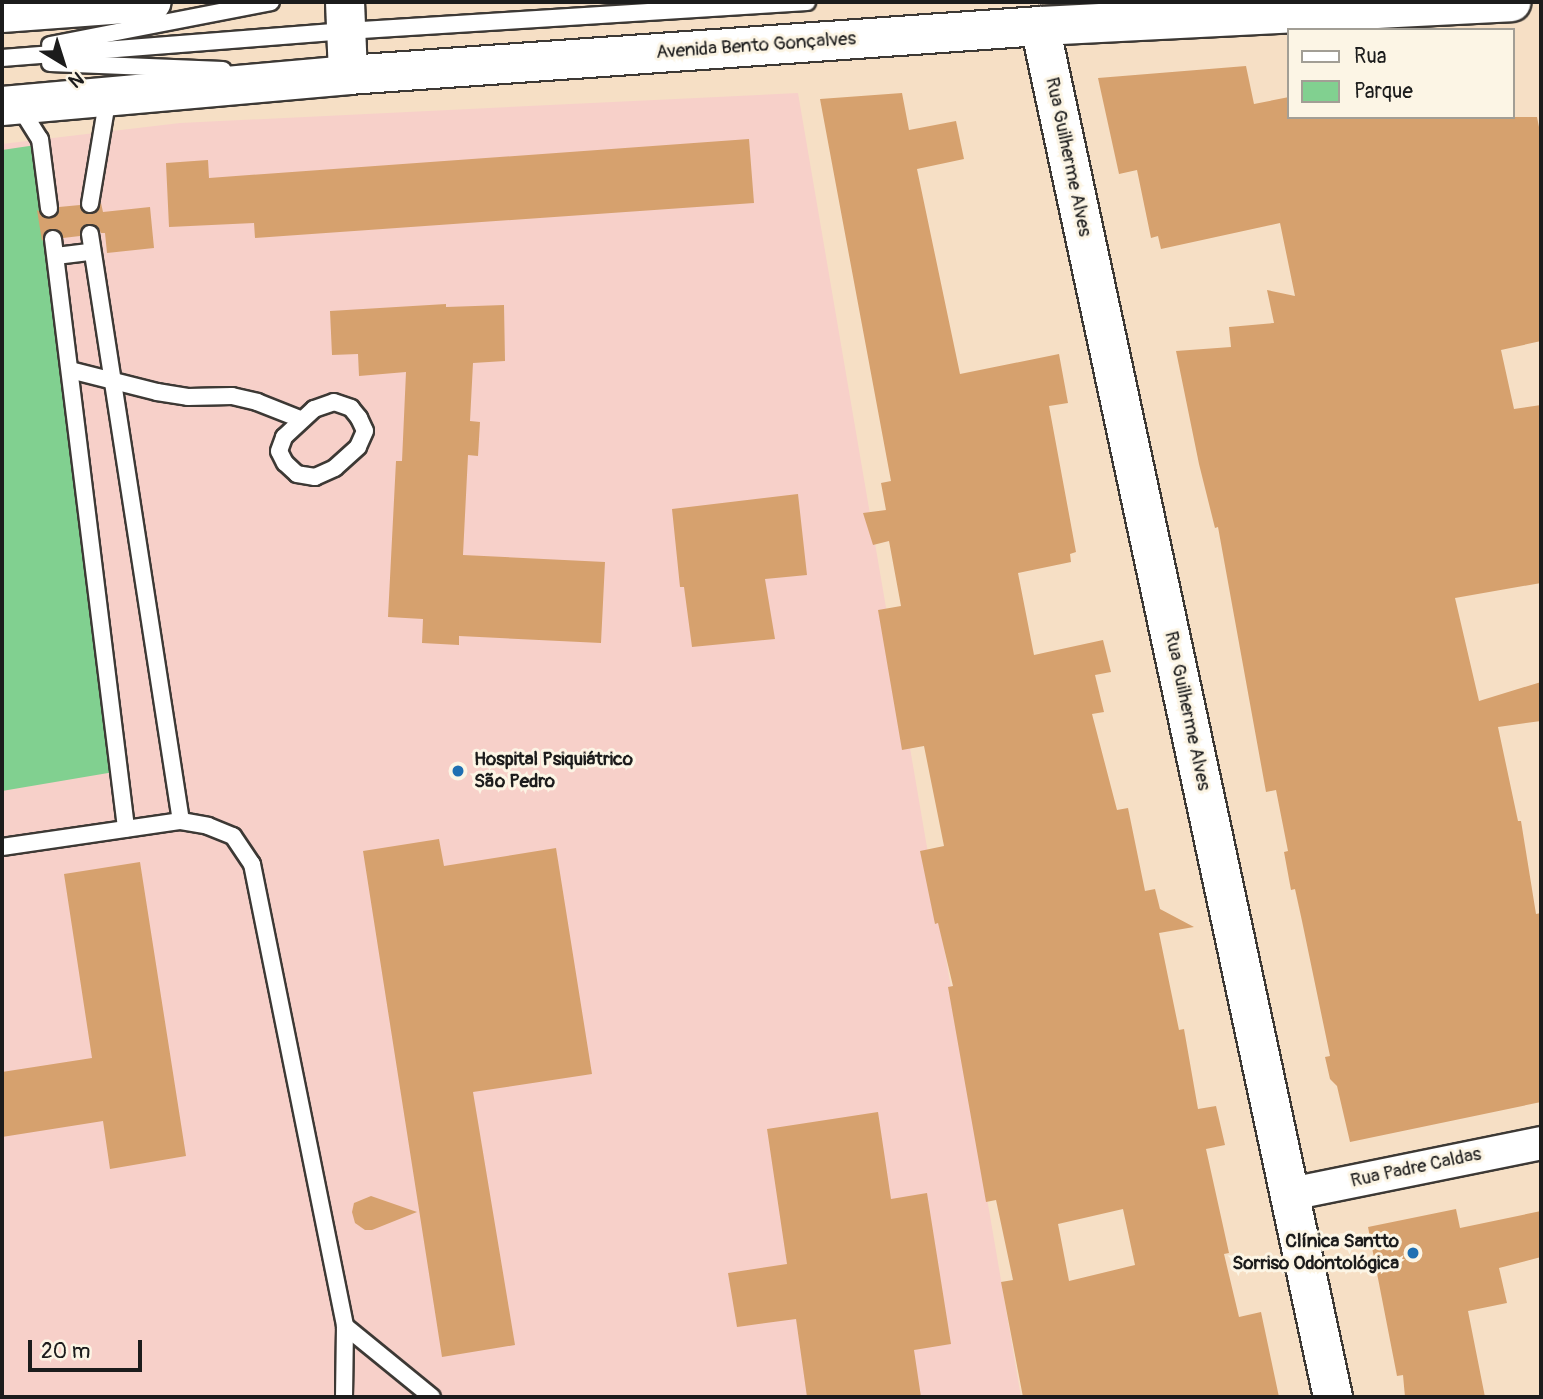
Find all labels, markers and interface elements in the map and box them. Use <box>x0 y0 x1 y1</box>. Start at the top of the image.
north arrow <box>28 28 98 98</box>
street label: Avenida Bento Gonçalves <box>655 28 857 64</box>
legend <box>1288 28 1515 119</box>
text: Rua <box>1354 43 1387 70</box>
text: N <box>63 66 88 93</box>
street label: Rua Guilherme Alves <box>1040 75 1096 239</box>
text: Parque <box>1354 78 1413 105</box>
street label: Rua Guilherme Alves <box>1159 629 1215 793</box>
place label: Hospital Psiquiátrico São Pedro <box>474 749 633 793</box>
marker: Hospital Psiquiátrico São Pedro <box>448 761 468 781</box>
street label: Rua Padre Caldas <box>1349 1143 1483 1193</box>
place label: Clínica Santto Sorriso Odontológica <box>1232 1231 1399 1275</box>
marker: Clínica Santto Sorriso Odontológica <box>1405 1245 1421 1261</box>
scale bar <box>32 1326 145 1370</box>
text: 20 m <box>41 1338 90 1365</box>

